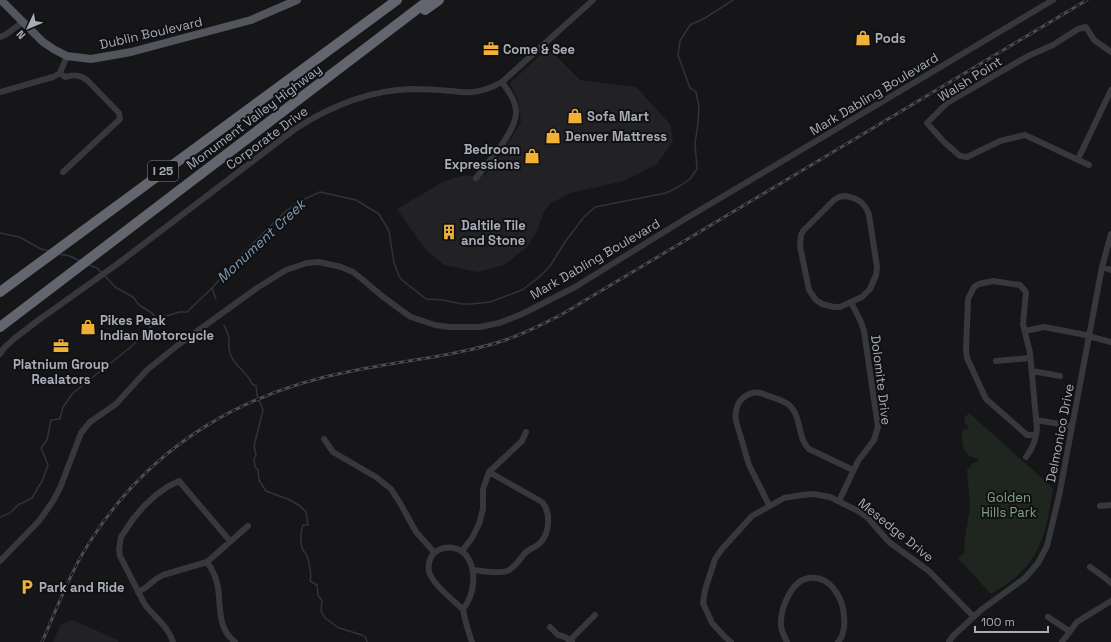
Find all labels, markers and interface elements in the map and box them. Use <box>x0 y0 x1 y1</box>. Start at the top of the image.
north arrow <box>8 8 48 48</box>
street label: Dublin Boulevard <box>98 13 204 53</box>
text: N <box>13 27 28 42</box>
shop icon: Pods <box>854 29 872 47</box>
place label: Pods <box>875 30 906 47</box>
office icon: Come & See <box>482 40 500 58</box>
place label: Come & See <box>503 41 575 58</box>
street label: Mark Dabling Boulevard <box>807 49 941 139</box>
street label: Walsh Point <box>935 53 1005 105</box>
street label: Monument Valley Highway <box>183 61 325 173</box>
street label: Corporate Drive <box>223 103 311 173</box>
shop icon: Sofa Mart <box>566 107 584 125</box>
place label: Sofa Mart <box>587 108 649 125</box>
shop icon: Denver Mattress <box>544 127 562 145</box>
place label: Denver Mattress <box>565 128 667 145</box>
place label: Bedroom Expressions <box>445 141 520 173</box>
shop icon: Bedroom Expressions <box>523 147 541 165</box>
road number: I 25 <box>148 161 178 181</box>
water label: Monument Creek <box>213 194 310 287</box>
street label: Mark Dabling Boulevard <box>527 215 663 303</box>
place label: Daltile Tile and Stone <box>461 217 526 249</box>
building icon: Daltile Tile and Stone <box>440 223 458 241</box>
place label: Pikes Peak Indian Motorcycle <box>100 312 214 344</box>
shop icon: Pikes Peak Indian Motorcycle <box>79 318 97 336</box>
street label: Dolomite Drive <box>867 334 895 426</box>
office icon: Platnium Group Realators <box>52 337 70 355</box>
place label: Platnium Group Realators <box>13 356 109 388</box>
street label: Delmonico Drive <box>1042 382 1078 484</box>
park label: Golden Hills Park <box>981 489 1037 521</box>
street label: Mesedge Drive <box>855 494 937 566</box>
parking icon: Park and Ride <box>18 578 36 596</box>
place label: Park and Ride <box>39 579 125 596</box>
scale bar <box>975 608 1048 634</box>
text: 100 m <box>981 614 1015 630</box>

